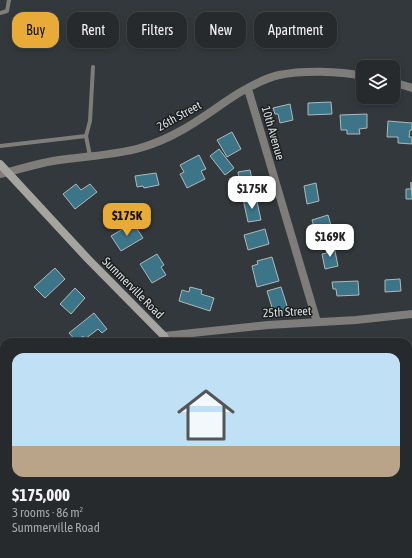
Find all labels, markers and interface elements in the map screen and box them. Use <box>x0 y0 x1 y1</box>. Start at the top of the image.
chip: Buy <box>12 12 59 48</box>
chip: Rent <box>67 12 119 48</box>
chip: Filters <box>127 12 187 48</box>
chip: New <box>195 12 246 48</box>
chip: Apartment <box>254 12 337 48</box>
map controls <box>356 60 400 104</box>
button: layers <box>356 60 400 104</box>
street label: 26th Street <box>154 98 204 134</box>
street label: 10th Avenue <box>259 104 287 162</box>
pin: $175K <box>224 176 280 210</box>
text: $175K <box>237 181 267 196</box>
pin: $175K <box>99 203 155 237</box>
text: $175K <box>112 208 142 223</box>
pin: $169K <box>302 224 358 258</box>
text: $169K <box>315 229 345 244</box>
street label: Summerville Road <box>99 254 167 322</box>
street label: 25th Street <box>262 304 312 320</box>
icon: home <box>170 379 242 451</box>
text: $175,000 <box>12 485 70 505</box>
text: 3 rooms · 86 m² <box>12 505 83 520</box>
text: Summerville Road <box>12 520 100 535</box>

